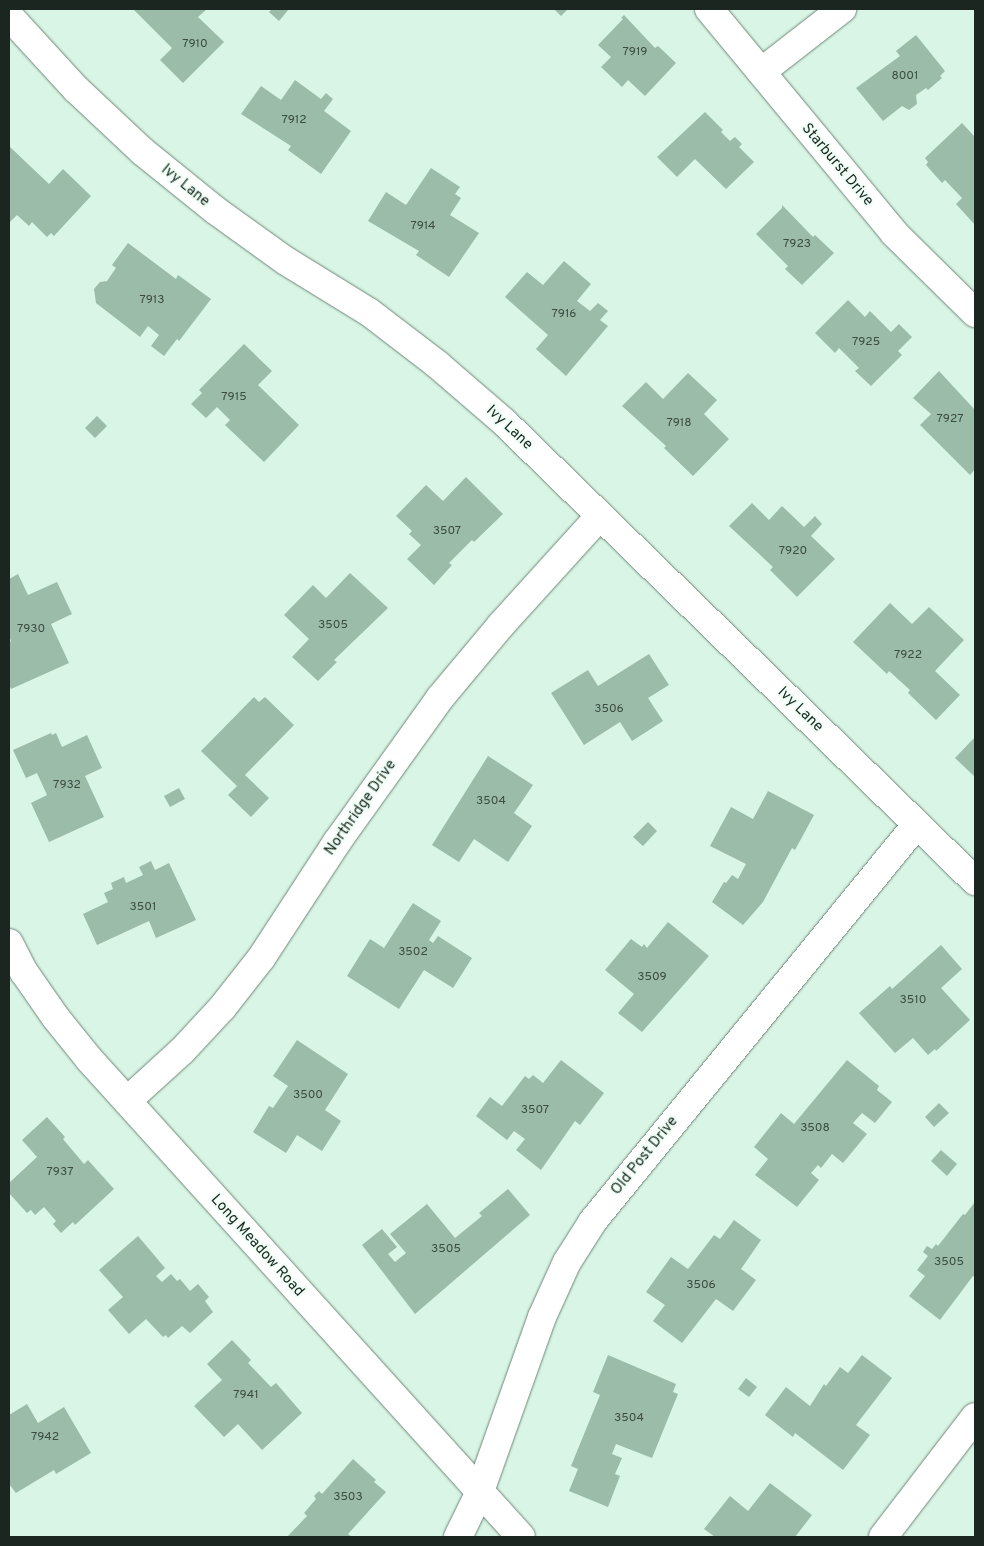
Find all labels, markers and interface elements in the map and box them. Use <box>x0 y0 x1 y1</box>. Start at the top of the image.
house number: 7910 <box>182 38 208 52</box>
house number: 7919 <box>622 46 648 60</box>
house number: 8001 <box>892 70 918 84</box>
house number: 7912 <box>281 114 307 128</box>
street label: Starburst Drive <box>797 120 877 210</box>
street label: Ivy Lane <box>157 161 213 211</box>
house number: 7914 <box>410 220 436 234</box>
house number: 7923 <box>783 238 811 252</box>
house number: 7913 <box>139 294 165 308</box>
house number: 7916 <box>551 308 577 322</box>
house number: 7925 <box>852 336 880 350</box>
house number: 7915 <box>221 391 247 405</box>
street label: Ivy Lane <box>482 402 536 454</box>
house number: 7927 <box>937 413 963 427</box>
house number: 7918 <box>666 417 692 431</box>
house number: 3507 <box>433 525 461 539</box>
house number: 7920 <box>779 545 807 559</box>
house number: 3505 <box>318 619 348 633</box>
house number: 7930 <box>17 623 45 637</box>
house number: 7922 <box>894 649 922 663</box>
street label: Ivy Lane <box>773 684 827 736</box>
house number: 3506 <box>594 703 624 717</box>
street label: Northridge Drive <box>321 757 401 859</box>
house number: 7932 <box>53 779 81 793</box>
house number: 3504 <box>476 795 506 809</box>
house number: 3501 <box>130 901 156 915</box>
house number: 3502 <box>398 946 428 960</box>
house number: 3509 <box>637 971 667 985</box>
house number: 3510 <box>900 994 926 1008</box>
house number: 3500 <box>293 1089 323 1103</box>
house number: 3507 <box>521 1104 549 1118</box>
street label: Old Post Drive <box>608 1113 682 1199</box>
house number: 3508 <box>800 1122 830 1136</box>
house number: 7937 <box>47 1166 73 1180</box>
street label: Long Meadow Road <box>206 1191 308 1301</box>
house number: 3505 <box>431 1243 461 1257</box>
house number: 3505 <box>934 1256 964 1270</box>
house number: 3506 <box>686 1279 716 1293</box>
house number: 7941 <box>233 1389 259 1403</box>
house number: 3504 <box>614 1412 644 1426</box>
house number: 7942 <box>31 1431 59 1445</box>
house number: 3503 <box>333 1491 363 1505</box>

